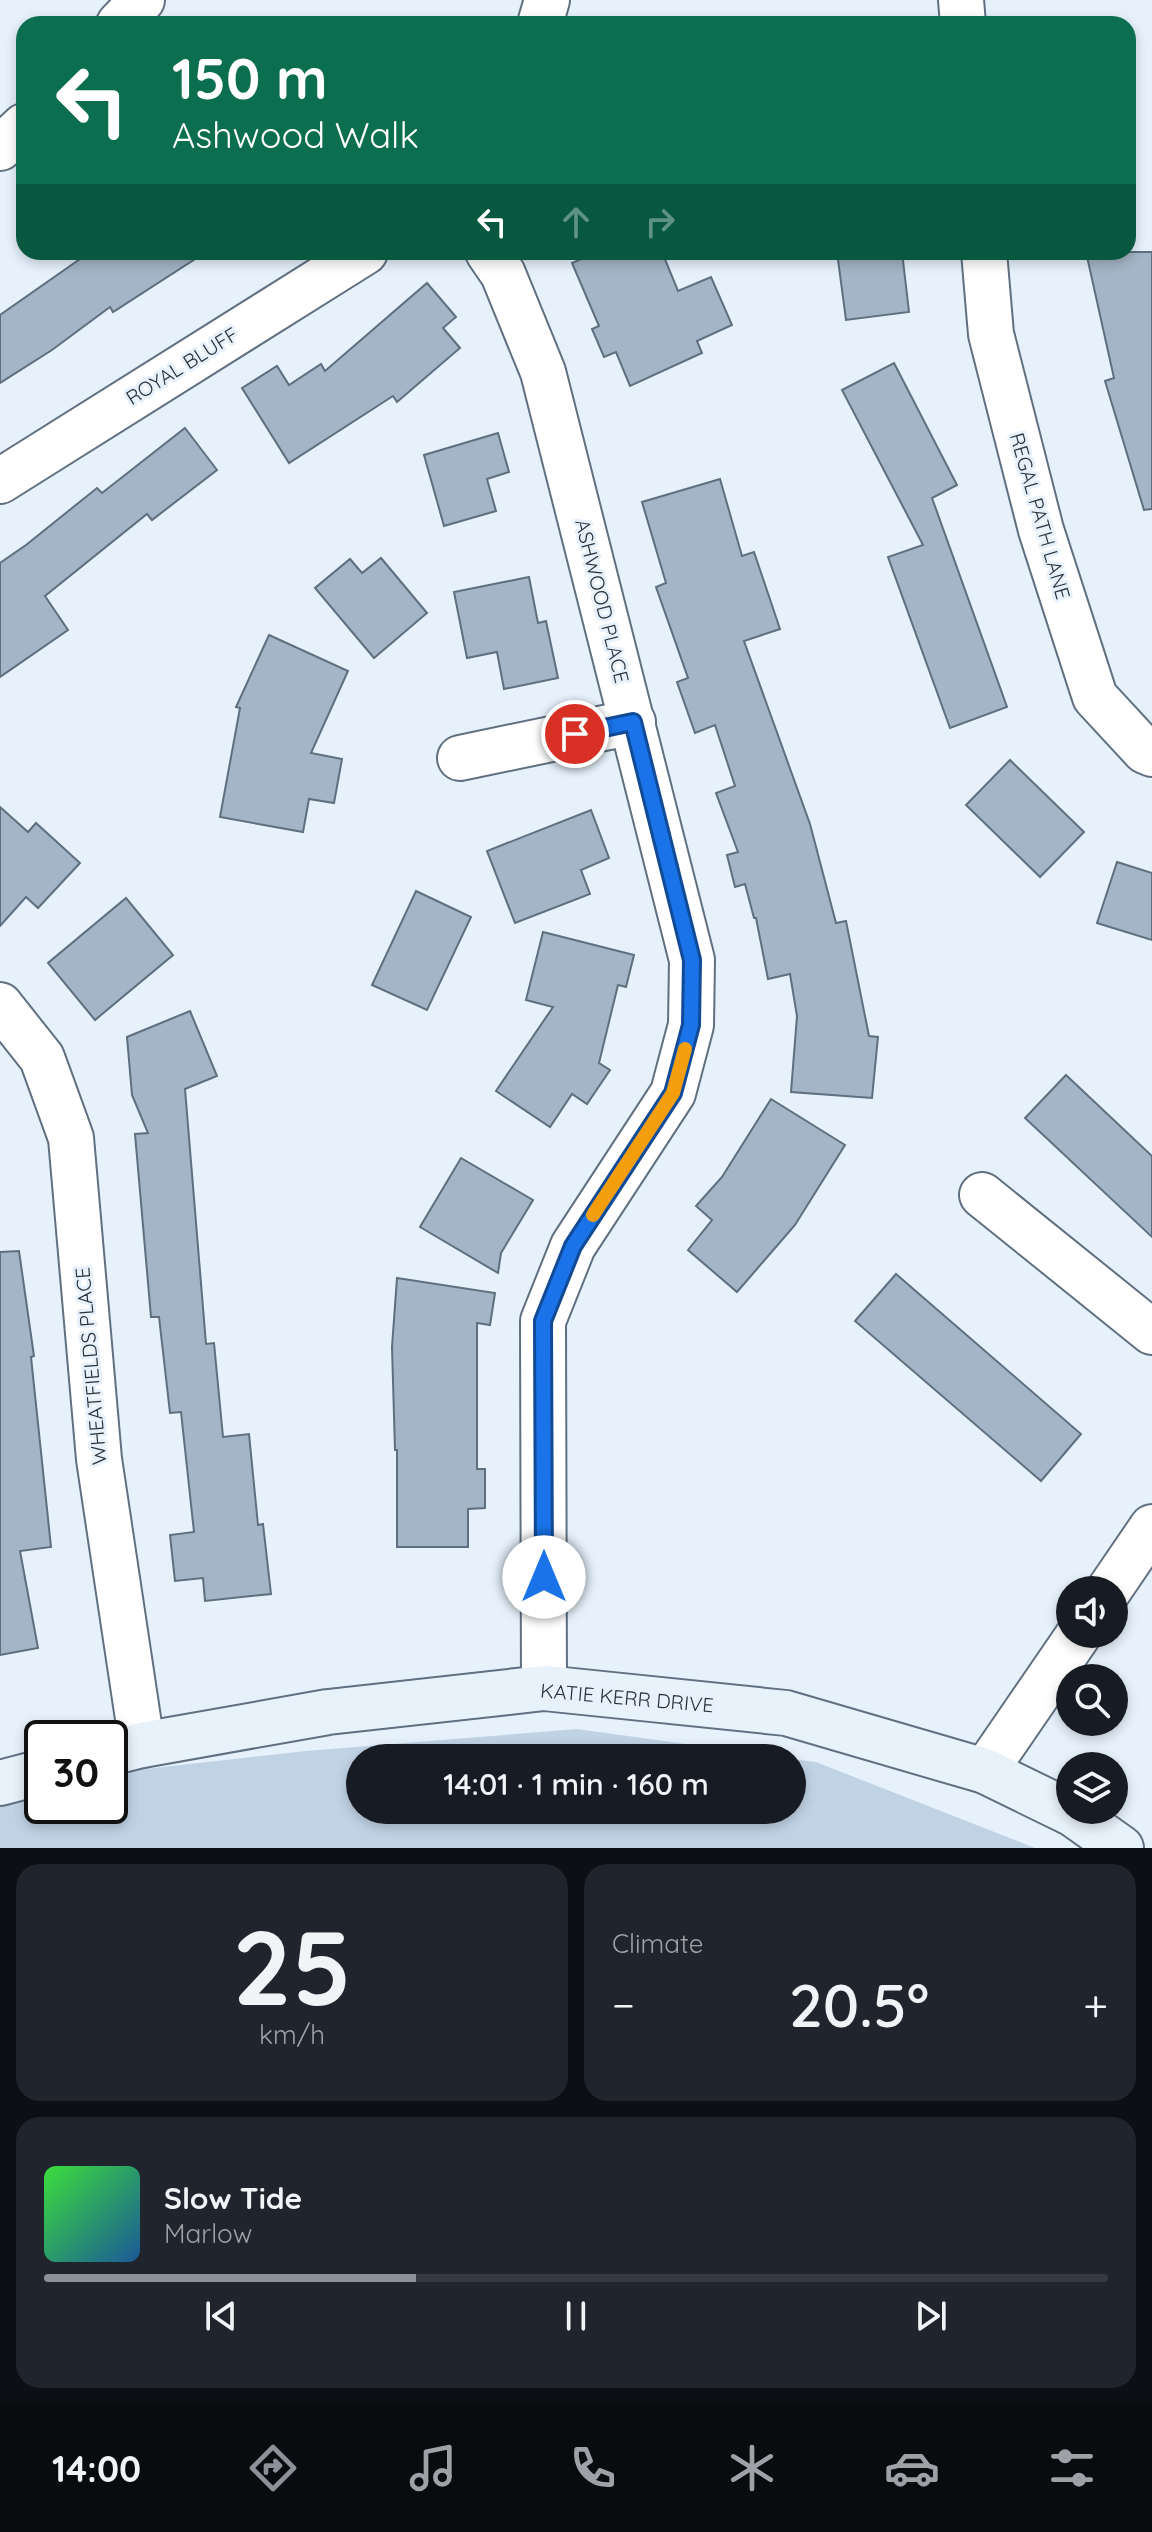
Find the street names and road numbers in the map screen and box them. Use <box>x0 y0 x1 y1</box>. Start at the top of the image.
street label: ROYAL BLUFF <box>121 321 242 410</box>
street label: REGAL PATH LANE <box>1005 430 1076 602</box>
street label: ASHWOOD PLACE <box>570 516 635 685</box>
street label: WHEATFIELDS PLACE <box>69 1266 112 1466</box>
street label: KATIE KERR DRIVE <box>539 1677 715 1718</box>

